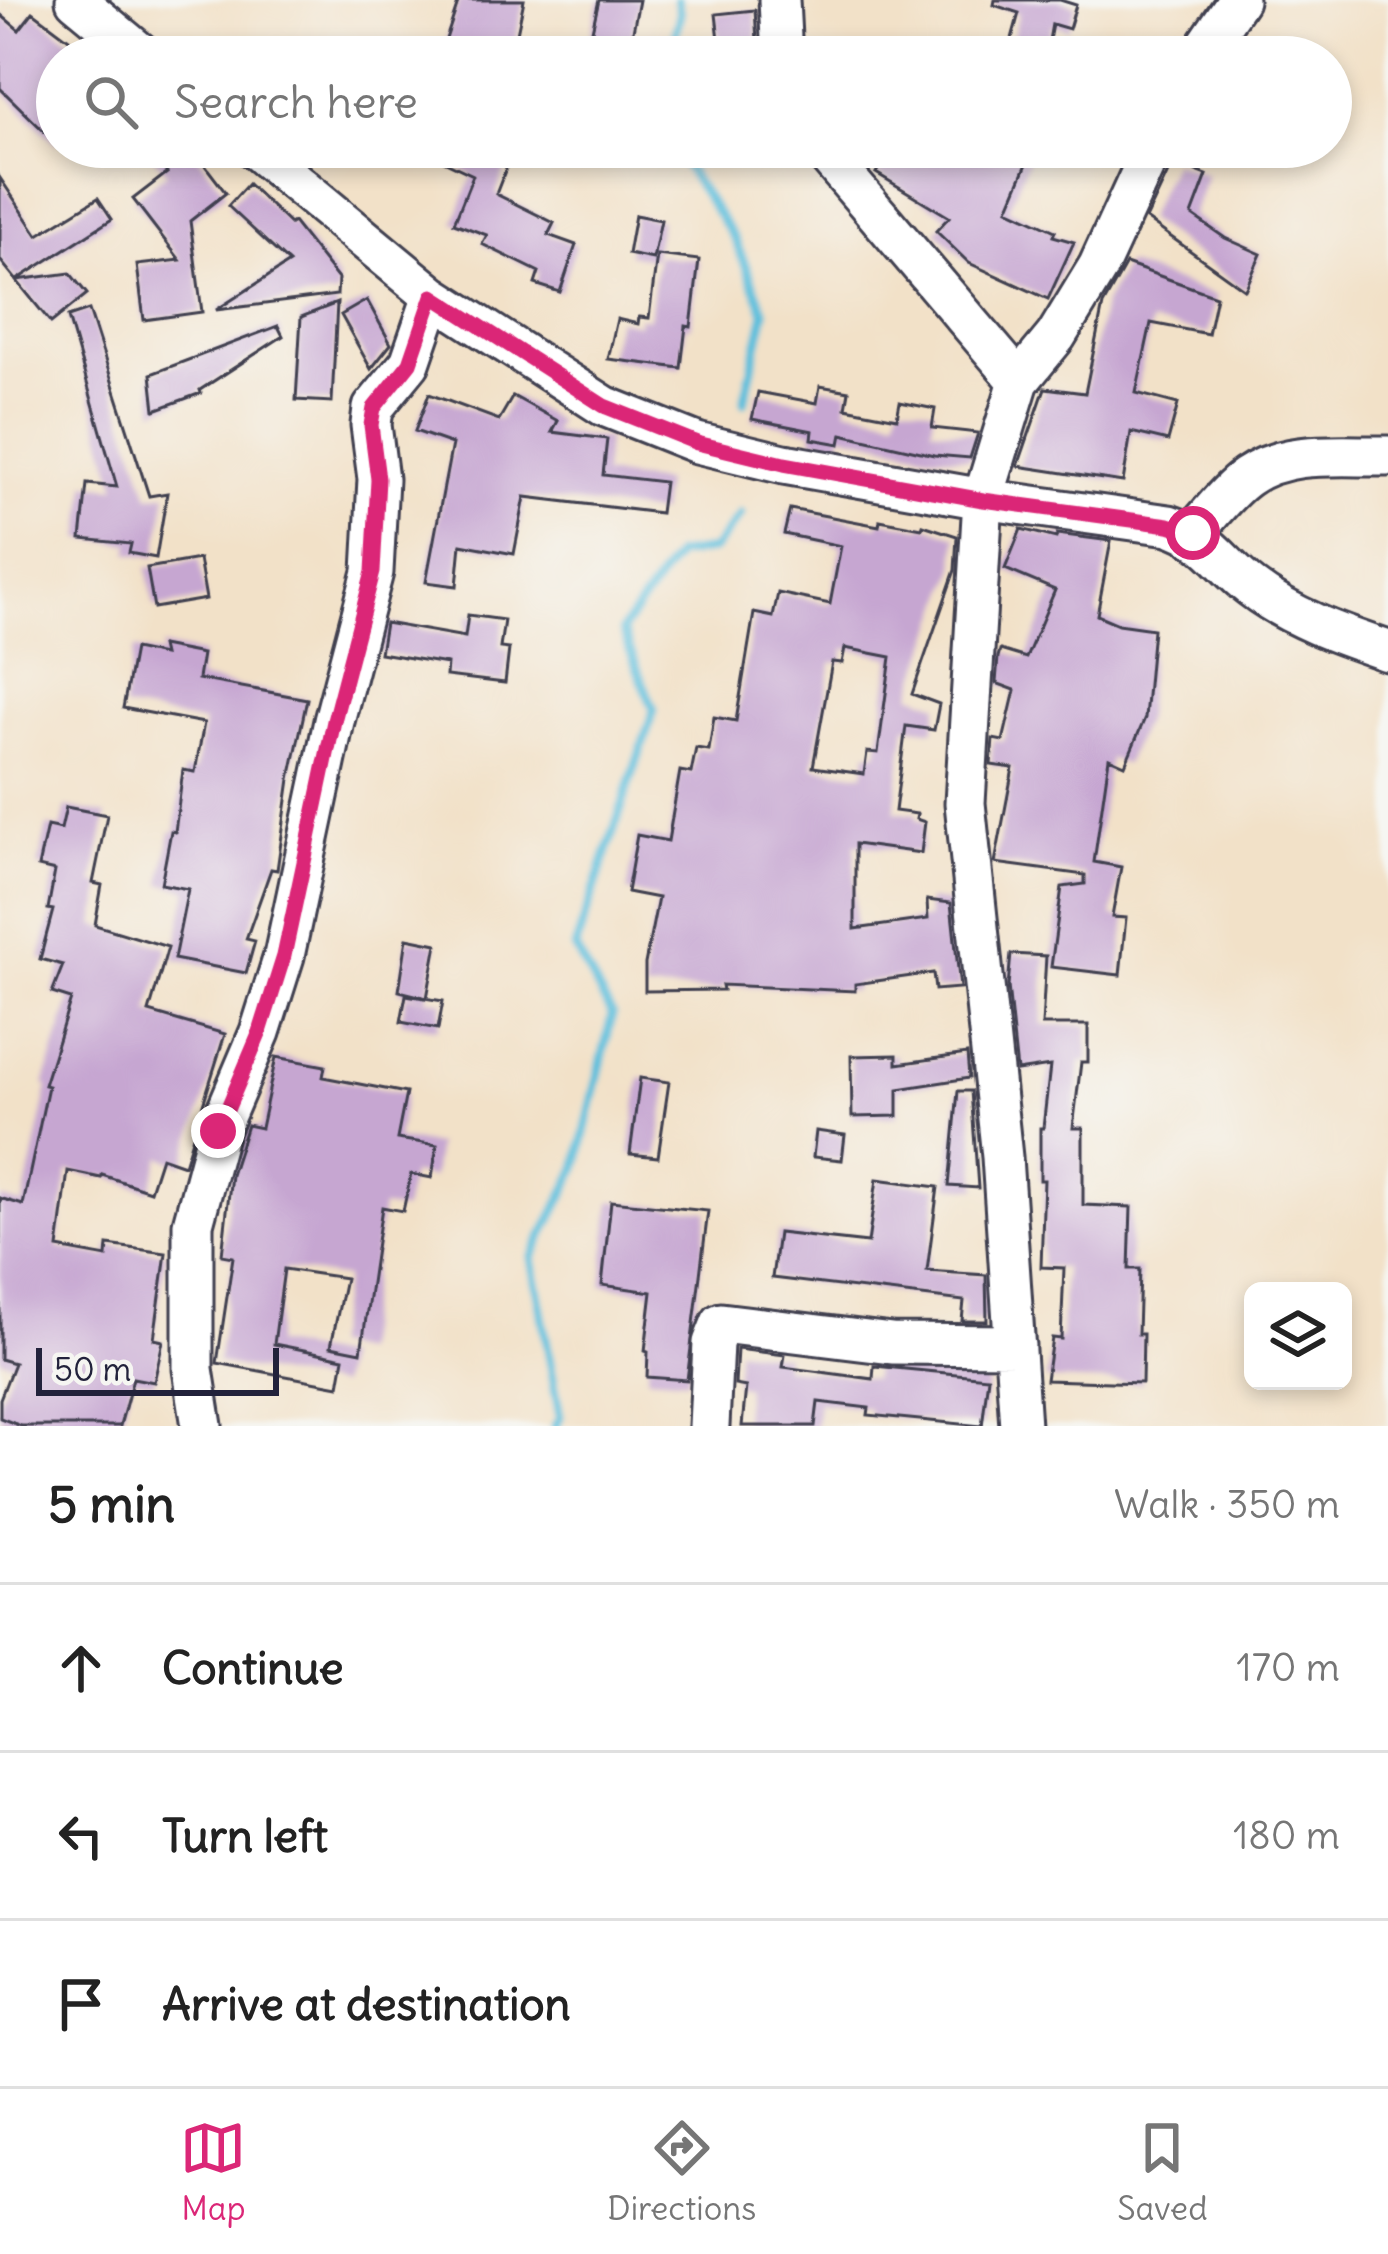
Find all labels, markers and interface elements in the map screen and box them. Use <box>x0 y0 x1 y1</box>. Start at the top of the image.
search box <box>36 36 1352 168</box>
icon: search <box>78 69 144 135</box>
text: Search here <box>174 74 418 130</box>
route start <box>1166 506 1220 560</box>
route end <box>191 1104 245 1158</box>
map controls <box>1244 1282 1352 1390</box>
button: layers <box>1244 1282 1352 1390</box>
scale bar <box>36 1342 279 1395</box>
text: 50 m <box>54 1348 131 1390</box>
text: 5 min <box>48 1472 175 1536</box>
text: Walk · 350 m <box>1114 1480 1340 1529</box>
icon: ahead <box>48 1635 114 1701</box>
text: Continue <box>162 1640 344 1696</box>
text: 170 m <box>1236 1643 1340 1692</box>
icon: left <box>48 1803 114 1869</box>
text: Turn left <box>162 1808 328 1864</box>
text: 180 m <box>1233 1811 1340 1860</box>
icon: arrive <box>48 1971 114 2037</box>
text: Arrive at destination <box>162 1976 571 2032</box>
tab: Map <box>180 2115 246 2229</box>
tab: Directions <box>607 2115 756 2229</box>
tab: Saved <box>1117 2115 1208 2229</box>

